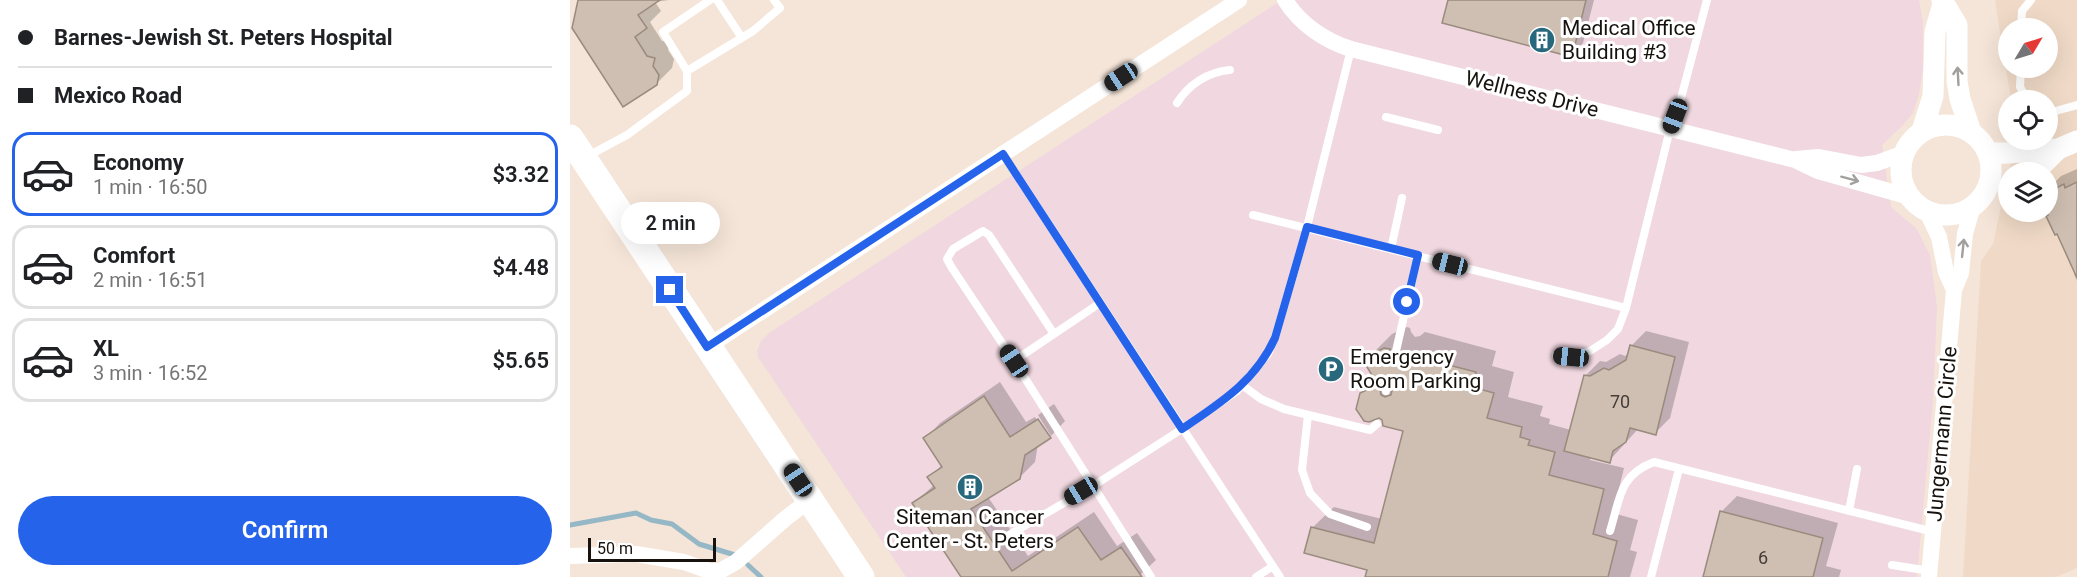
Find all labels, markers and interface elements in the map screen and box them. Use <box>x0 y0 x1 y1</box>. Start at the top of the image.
place label: Medical Office Building #3 <box>1562 16 1696 64</box>
north arrow <box>1998 18 2058 78</box>
map controls <box>1998 18 2058 222</box>
text: Barnes-Jewish St. Peters Hospital <box>54 25 393 50</box>
building icon: Medical Office Building #3 <box>1527 25 1557 55</box>
car <box>1101 60 1141 94</box>
street label: Wellness Drive <box>1463 66 1601 122</box>
one-way arrow <box>1952 66 1963 86</box>
text: Mexico Road <box>54 83 182 108</box>
button: locate <box>1998 90 2058 150</box>
car <box>1660 96 1690 136</box>
icon: car <box>21 147 75 201</box>
text: Economy <box>93 150 184 175</box>
text: $3.32 <box>492 162 549 187</box>
button: layers <box>1998 162 2058 222</box>
one-way arrow <box>1840 174 1859 186</box>
text: 1 min · 16:50 <box>93 175 208 199</box>
callout: 2 min <box>621 203 720 245</box>
text: 2 min <box>645 211 696 235</box>
one-way arrow <box>1958 239 1969 259</box>
icon: car <box>21 240 75 294</box>
text: Comfort <box>93 243 175 268</box>
car <box>1430 251 1470 277</box>
text: $4.48 <box>492 255 549 280</box>
text: 2 min · 16:51 <box>93 268 208 292</box>
route end <box>656 276 683 303</box>
route start <box>1393 288 1420 315</box>
icon: car <box>21 333 75 387</box>
text: XL <box>93 336 119 361</box>
car <box>996 341 1032 381</box>
place label: Emergency Room Parking <box>1350 345 1481 393</box>
street label: Jungermann Circle <box>1922 345 1962 523</box>
car <box>1552 346 1590 368</box>
text: $5.65 <box>492 348 549 373</box>
parking icon: Emergency Room Parking <box>1316 354 1346 384</box>
text: 3 min · 16:52 <box>93 361 208 385</box>
house number: 70 <box>1610 391 1630 412</box>
car <box>780 460 816 500</box>
building icon: Siteman Cancer Center - St. Peters <box>955 472 985 502</box>
car <box>1061 474 1101 508</box>
button: Confirm <box>18 496 552 565</box>
place label: Siteman Cancer Center - St. Peters <box>886 505 1054 553</box>
scale bar <box>588 535 716 562</box>
text: 50 m <box>597 539 633 558</box>
house number: 6 <box>1758 547 1768 568</box>

